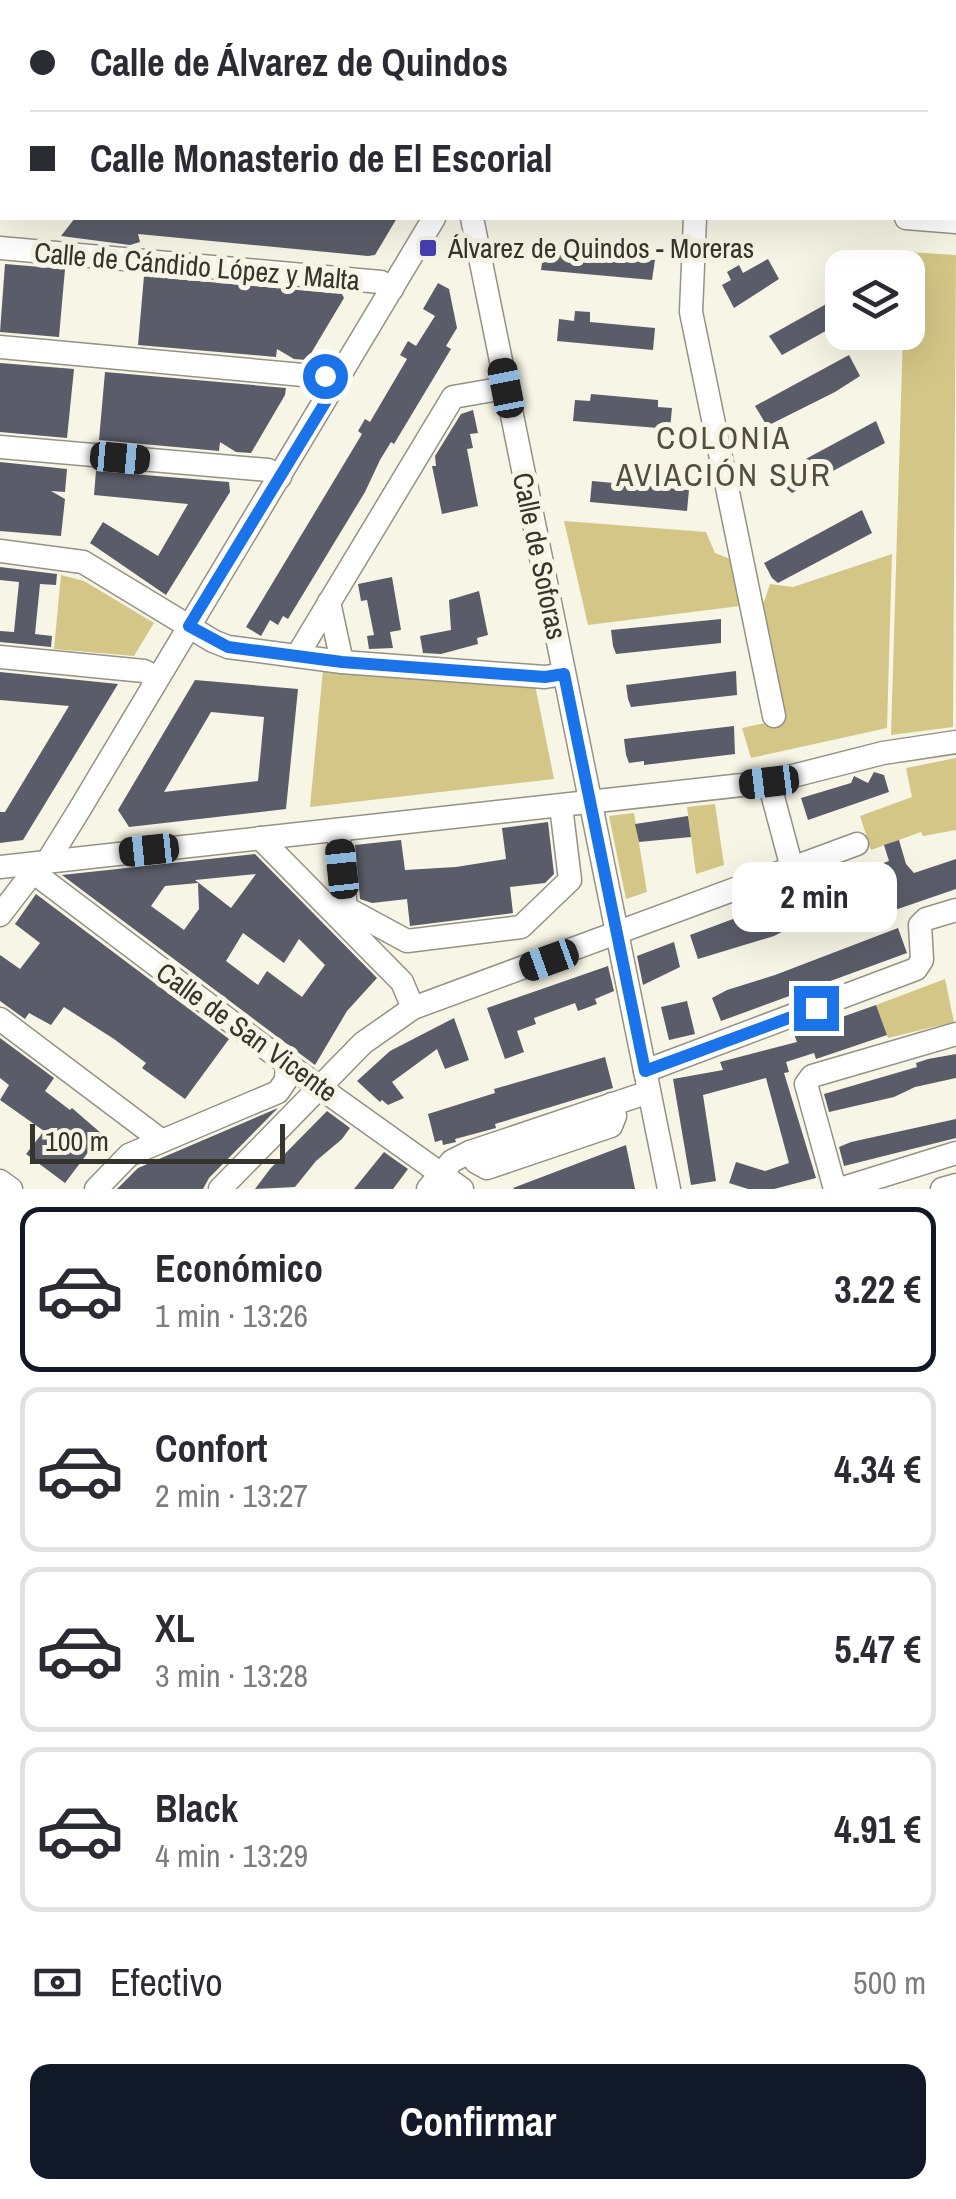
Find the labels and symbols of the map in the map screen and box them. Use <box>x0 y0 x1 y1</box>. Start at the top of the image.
place label: Álvarez de Quindos - Moreras <box>447 229 754 267</box>
street label: Calle de Cándido López y Malta <box>33 233 362 299</box>
marker: Álvarez de Quindos - Moreras <box>417 237 439 259</box>
route start <box>303 354 348 399</box>
car <box>486 356 526 420</box>
district label: COLONIA AVIACIÓN SUR <box>615 416 832 496</box>
car <box>89 440 151 476</box>
street label: Calle de Soforas <box>504 469 576 643</box>
car <box>737 763 801 801</box>
car <box>118 832 180 868</box>
car <box>324 838 360 900</box>
callout: 2 min <box>734 863 898 933</box>
car <box>516 936 582 984</box>
street label: Calle de San Vicente <box>149 953 345 1111</box>
route end <box>794 986 839 1031</box>
scale bar <box>30 1119 285 1164</box>

